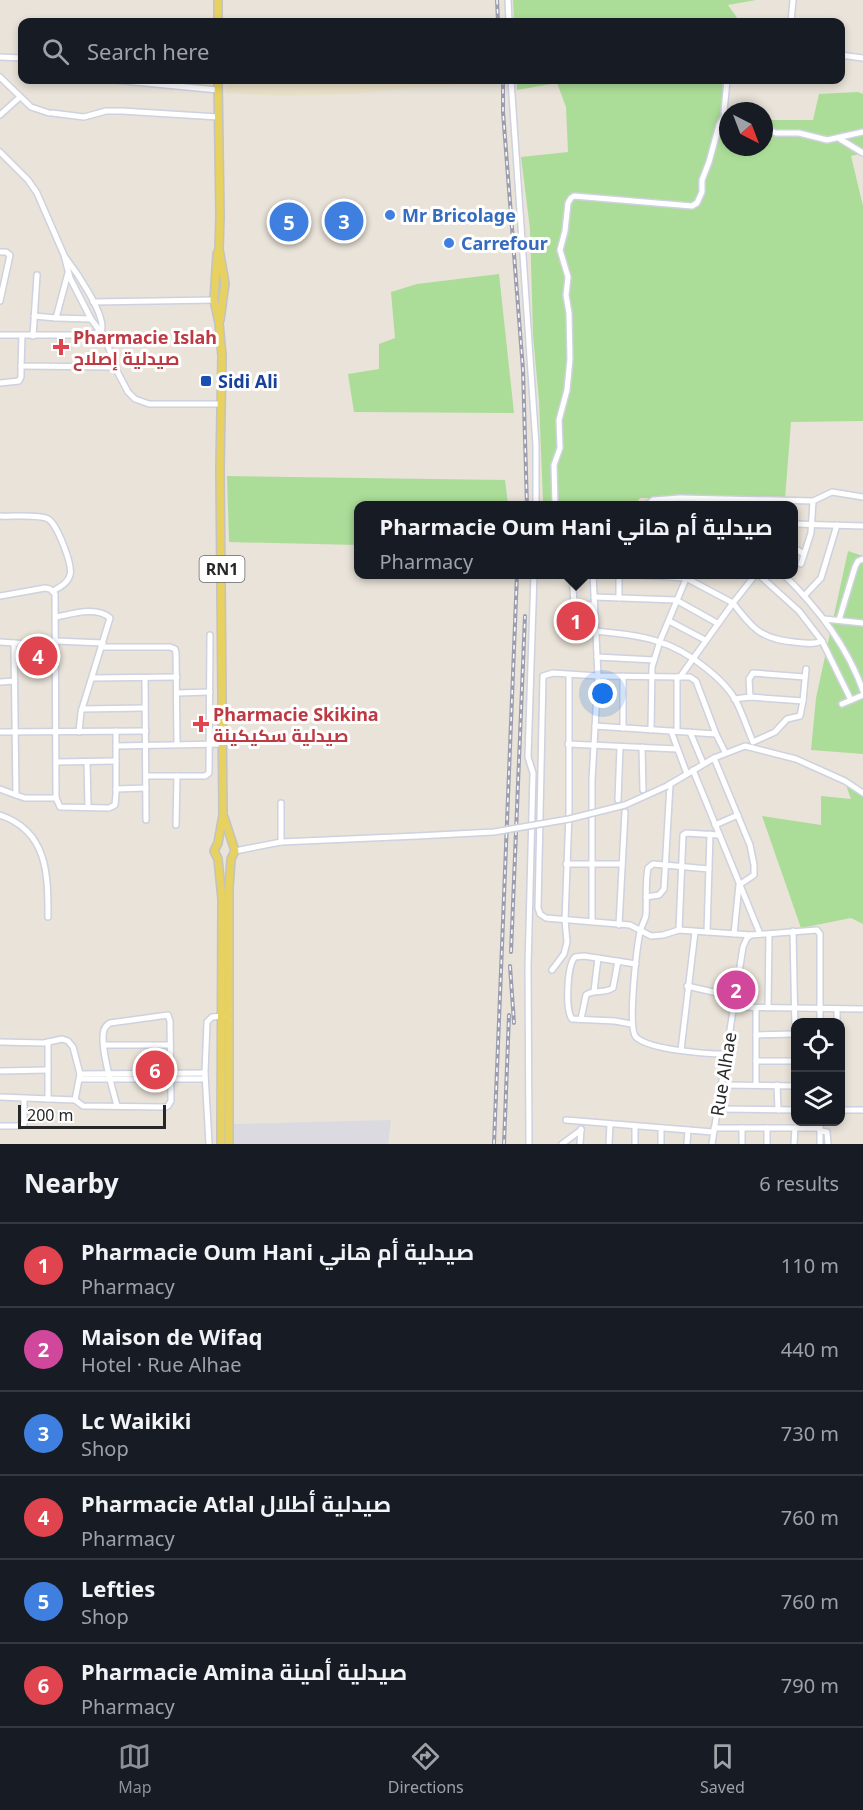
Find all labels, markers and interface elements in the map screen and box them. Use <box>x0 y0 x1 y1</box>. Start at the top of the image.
search box <box>18 18 845 84</box>
icon: search <box>39 35 72 68</box>
text: Search here <box>87 36 209 66</box>
north arrow <box>719 102 773 156</box>
pin: 3 <box>324 198 364 244</box>
pin: 5 <box>270 200 308 244</box>
place label: Mr Bricolage <box>402 203 516 227</box>
marker: Mr Bricolage <box>383 208 397 222</box>
place label: Carrefour <box>461 231 548 255</box>
marker: Carrefour <box>442 236 456 250</box>
place label: Pharmacie Islah صيدلية إصلاح <box>73 325 217 371</box>
marker: Pharmacie Islah صيدلية إصلاح <box>54 340 68 354</box>
place label: Sidi Ali <box>218 369 278 393</box>
marker: Sidi Ali <box>199 374 213 388</box>
popup <box>354 501 798 579</box>
text: Pharmacie Oum Hani صيدلية أم هاني <box>379 511 773 541</box>
text: Pharmacy <box>379 548 473 575</box>
road number: RN1 <box>200 556 244 582</box>
pin: 1 <box>556 598 596 644</box>
pin: 4 <box>18 634 57 678</box>
your location <box>588 679 617 708</box>
place label: Pharmacie Skikina صيدلية سكيكينة <box>213 702 379 747</box>
marker: Pharmacie Skikina صيدلية سكيكينة <box>194 717 208 731</box>
pin: 2 <box>716 968 756 1012</box>
map controls <box>791 1018 845 1126</box>
button: locate <box>791 1018 845 1072</box>
street label: Rue Alhae <box>705 1030 741 1118</box>
pin: 6 <box>136 1048 174 1092</box>
button: layers <box>791 1072 845 1126</box>
scale bar <box>18 1102 166 1130</box>
text: 200 m <box>27 1104 74 1126</box>
text: Nearby <box>24 1165 119 1201</box>
text: 6 results <box>759 1170 839 1197</box>
text: Pharmacie Oum Hani صيدلية أم هاني <box>81 1236 474 1266</box>
text: 1 <box>38 1252 49 1279</box>
text: 110 m <box>781 1252 839 1279</box>
text: Pharmacy <box>81 1273 175 1300</box>
text: Maison de Wifaq <box>81 1321 263 1351</box>
text: 2 <box>38 1336 49 1363</box>
text: 440 m <box>781 1336 839 1363</box>
text: Hotel · Rue Alhae <box>81 1351 241 1378</box>
text: Lc Waikiki <box>81 1405 191 1435</box>
text: 3 <box>38 1420 49 1447</box>
text: 730 m <box>781 1420 839 1447</box>
text: Shop <box>81 1435 129 1462</box>
text: Pharmacie Atlal صيدلية أطلال <box>81 1488 391 1518</box>
text: 4 <box>38 1504 49 1531</box>
text: 760 m <box>781 1504 839 1531</box>
text: Pharmacy <box>81 1525 175 1552</box>
text: Lefties <box>81 1573 155 1603</box>
text: 5 <box>38 1588 49 1615</box>
text: 760 m <box>781 1588 839 1615</box>
text: Shop <box>81 1603 129 1630</box>
text: Pharmacie Amina صيدلية أمينة <box>81 1656 407 1686</box>
text: 6 <box>38 1672 49 1699</box>
text: 790 m <box>781 1672 839 1699</box>
text: Pharmacy <box>81 1693 175 1720</box>
tab: Map <box>118 1740 151 1798</box>
tab: Directions <box>388 1740 464 1798</box>
tab: Saved <box>700 1740 745 1798</box>

